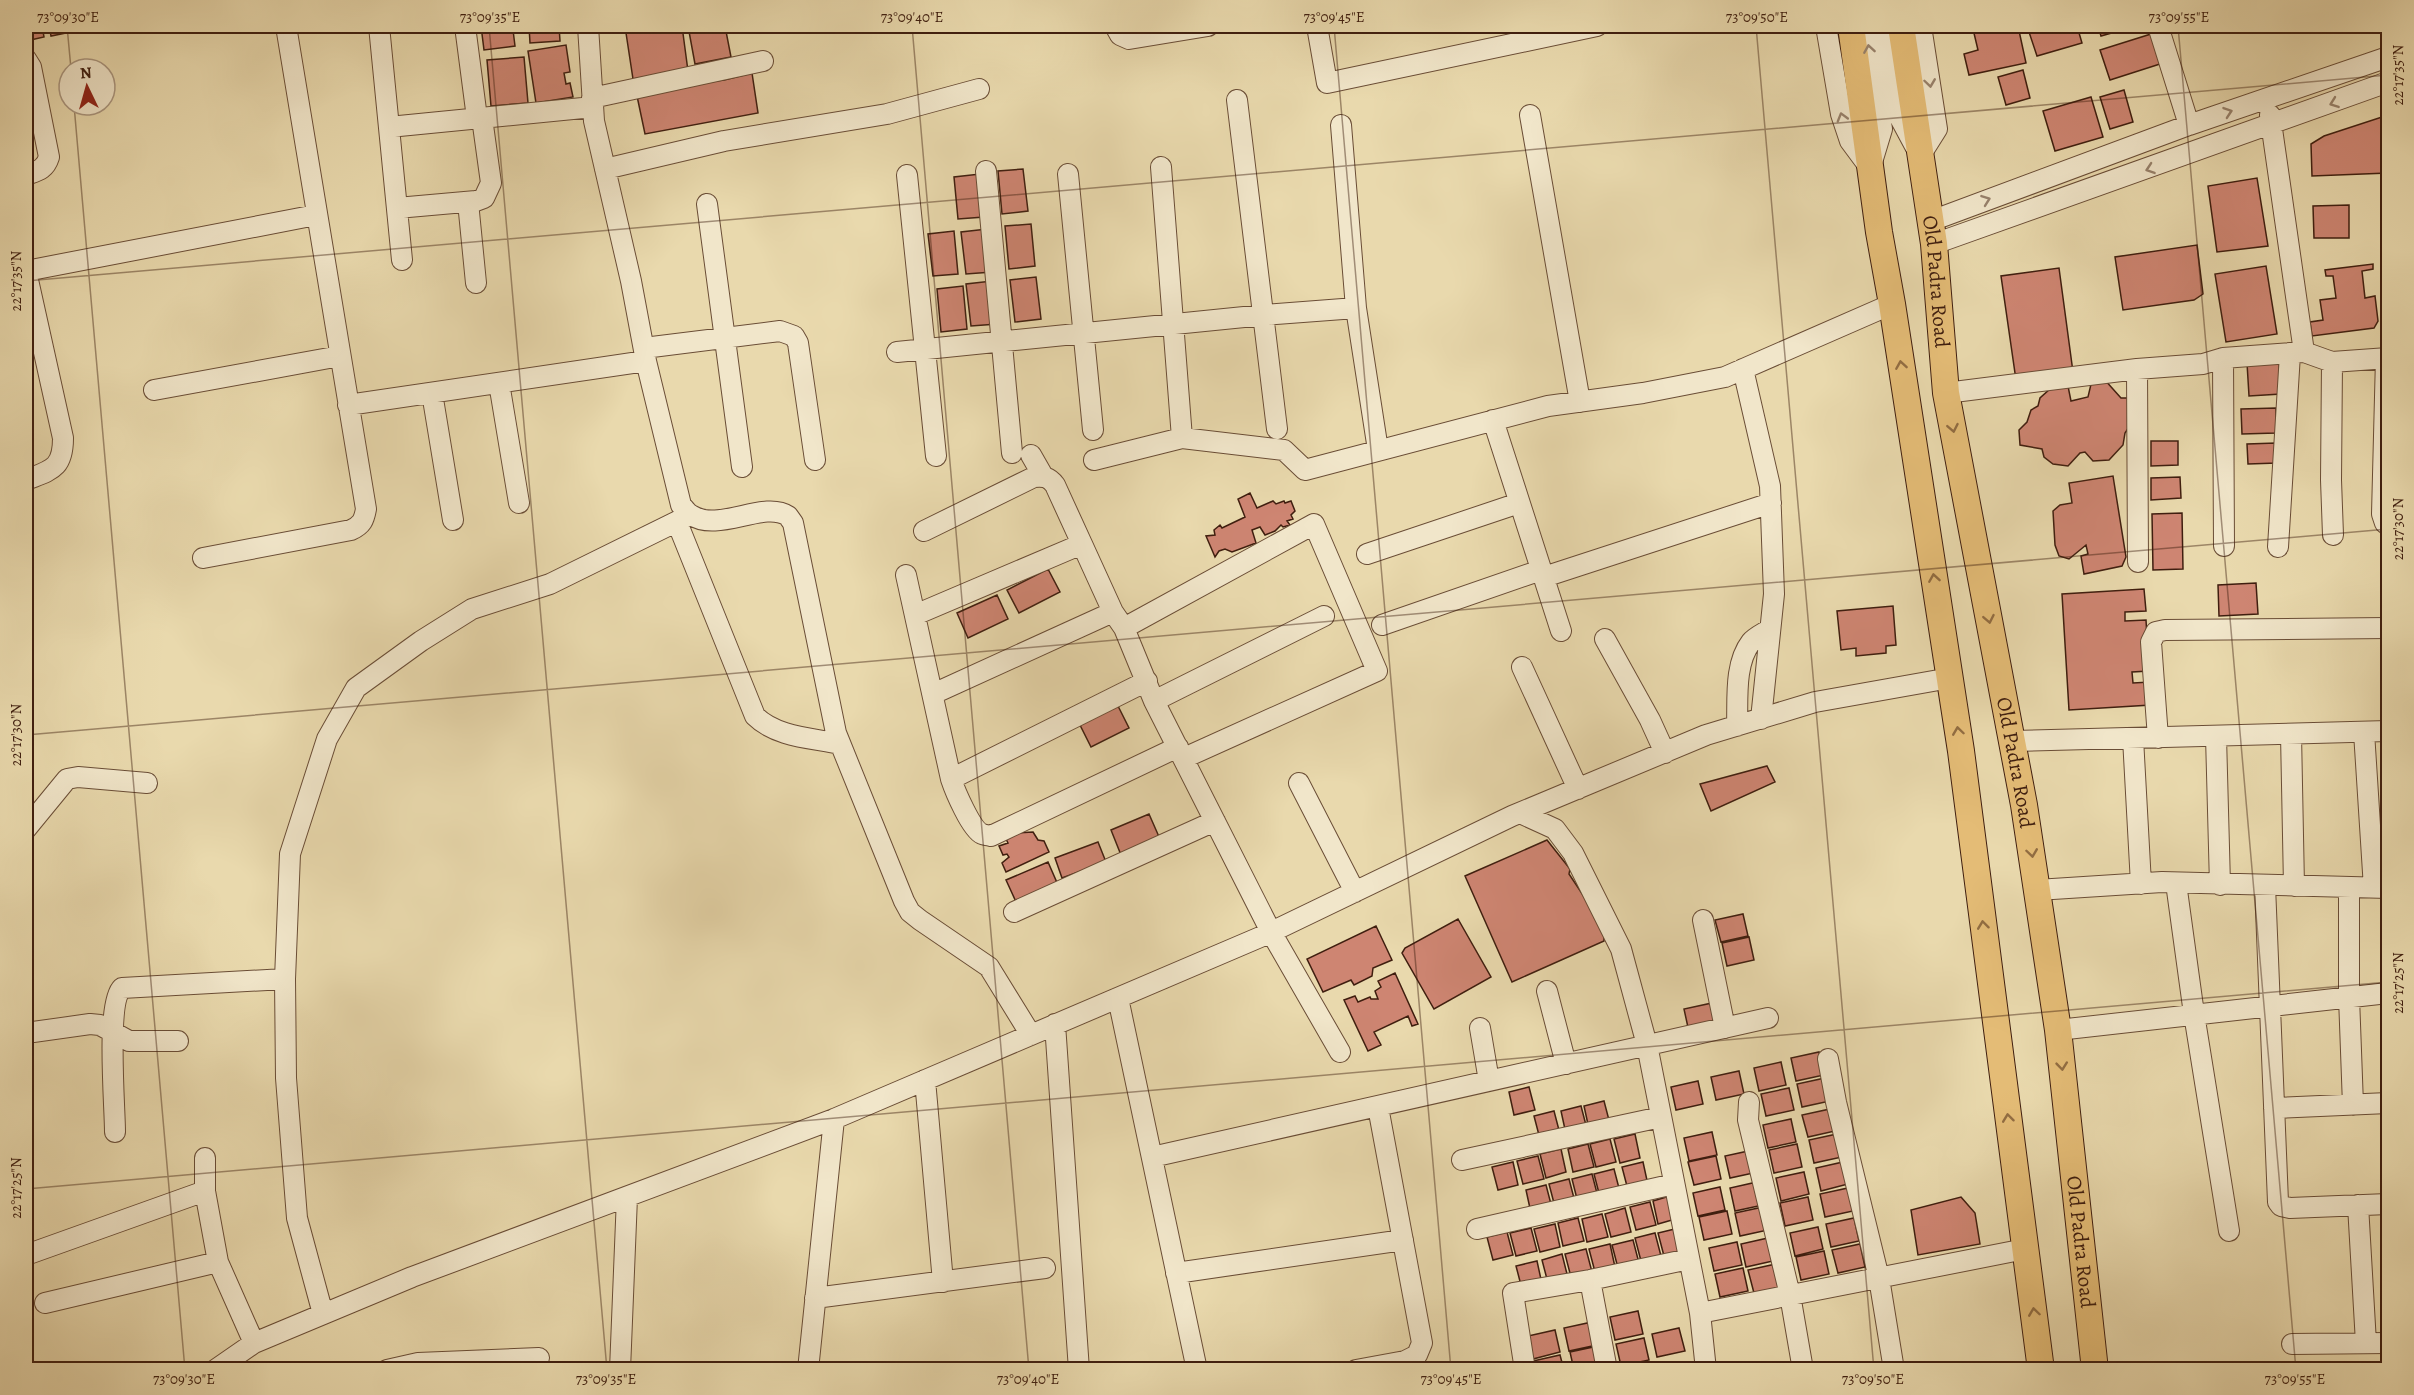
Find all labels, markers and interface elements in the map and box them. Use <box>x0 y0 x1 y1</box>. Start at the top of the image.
text: 73°09'30"E <box>37 7 99 27</box>
text: 73°09'35"E <box>460 7 520 27</box>
text: 73°09'40"E <box>881 7 943 27</box>
text: 73°09'45"E <box>1303 7 1365 27</box>
text: 73°09'50"E <box>1726 7 1788 27</box>
text: 73°09'55"E <box>2149 7 2209 27</box>
one-way arrow <box>1864 44 1876 54</box>
text: 22°17'35"N <box>2388 44 2408 105</box>
north arrow <box>57 57 117 117</box>
text: N <box>79 62 93 85</box>
one-way arrow <box>1923 78 1936 88</box>
one-way arrow <box>2329 95 2339 108</box>
one-way arrow <box>2222 106 2233 119</box>
one-way arrow <box>1837 112 1849 123</box>
one-way arrow <box>2145 161 2156 174</box>
one-way arrow <box>1980 195 1990 208</box>
street label: Old Padra Road <box>1916 213 1956 349</box>
text: 22°17'35"N <box>6 250 26 311</box>
one-way arrow <box>1896 360 1908 369</box>
one-way arrow <box>1946 422 1959 432</box>
text: 22°17'30"N <box>2388 498 2408 560</box>
one-way arrow <box>1929 574 1941 583</box>
one-way arrow <box>1982 614 1995 624</box>
street label: Old Padra Road <box>1990 695 2041 831</box>
text: 22°17'30"N <box>6 704 26 766</box>
one-way arrow <box>1952 727 1964 736</box>
one-way arrow <box>2025 848 2037 857</box>
one-way arrow <box>1977 920 1990 929</box>
text: 22°17'25"N <box>2388 952 2408 1014</box>
one-way arrow <box>2055 1062 2068 1071</box>
one-way arrow <box>2002 1114 2015 1123</box>
text: 22°17'25"N <box>6 1157 26 1219</box>
street label: Old Padra Road <box>2060 1174 2102 1310</box>
one-way arrow <box>2028 1307 2040 1316</box>
text: 73°09'30"E <box>153 1369 215 1389</box>
text: 73°09'35"E <box>576 1369 636 1389</box>
text: 73°09'40"E <box>997 1369 1059 1389</box>
text: 73°09'45"E <box>1420 1369 1482 1389</box>
text: 73°09'50"E <box>1842 1369 1904 1389</box>
text: 73°09'55"E <box>2265 1369 2325 1389</box>

